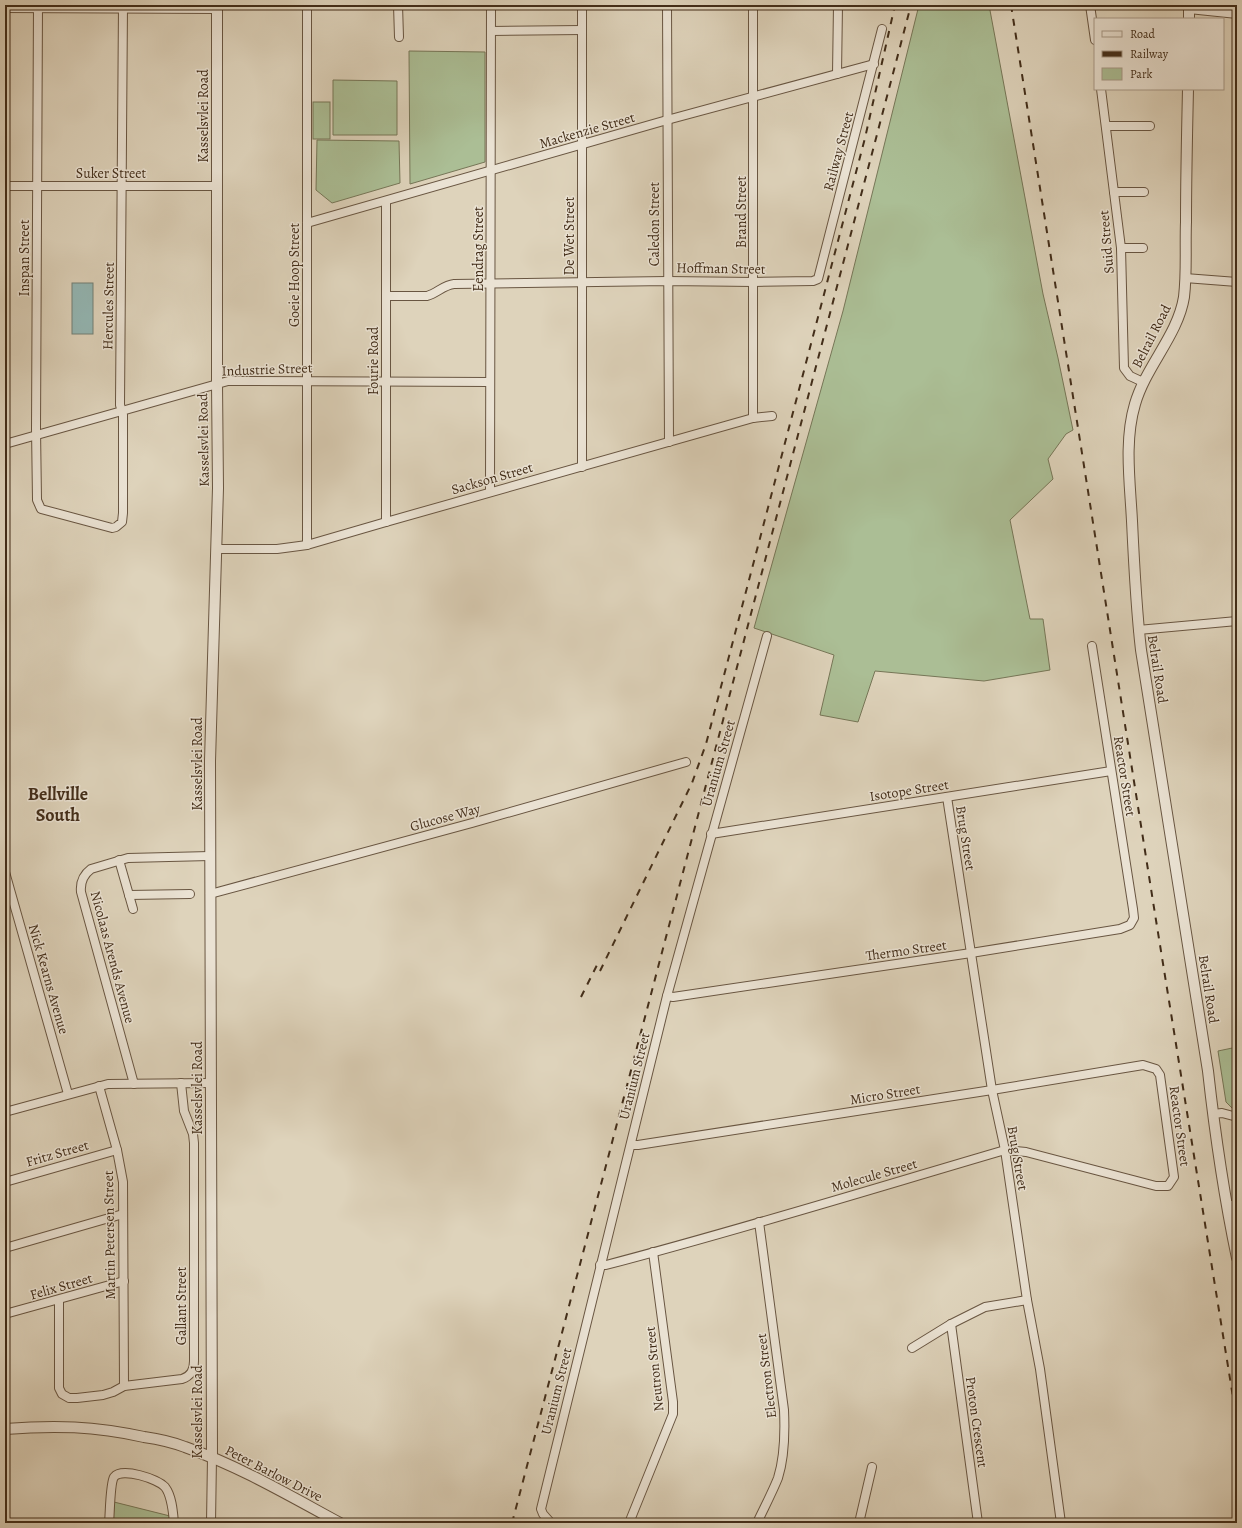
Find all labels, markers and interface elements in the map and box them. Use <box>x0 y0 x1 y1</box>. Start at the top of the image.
legend <box>1094 18 1224 90</box>
text: Road <box>1130 26 1156 42</box>
text: Railway <box>1130 46 1169 62</box>
text: Park <box>1130 66 1153 82</box>
street label: Kasselsvlei Road <box>194 69 213 163</box>
street label: Mackenzie Street <box>537 108 638 153</box>
street label: Railway Street <box>819 109 858 193</box>
street label: Suker Street <box>76 164 147 183</box>
street label: Brand Street <box>732 175 751 248</box>
street label: Caledon Street <box>645 181 664 266</box>
street label: De Wet Street <box>560 196 579 275</box>
street label: Eendrag Street <box>469 206 488 292</box>
street label: Suid Street <box>1094 209 1119 274</box>
street label: Inspan Street <box>15 219 34 297</box>
street label: Goeie Hoop Street <box>285 223 304 327</box>
street label: Hoffman Street <box>676 258 766 279</box>
street label: Hercules Street <box>98 262 119 350</box>
street label: Belrail Road <box>1127 301 1176 371</box>
street label: Fourie Road <box>364 326 383 395</box>
street label: Industrie Street <box>221 358 313 381</box>
street label: Kasselsvlei Road <box>193 393 214 487</box>
street label: Sackson Street <box>449 458 536 499</box>
street label: Belrail Road <box>1143 634 1172 705</box>
street label: Kasselsvlei Road <box>188 717 207 811</box>
street label: Uranium Street <box>697 717 740 809</box>
street label: Reactor Street <box>1109 735 1140 818</box>
street label: Isotope Street <box>868 775 950 806</box>
district label: Bellville South <box>28 782 88 827</box>
street label: Glucose Way <box>408 799 483 836</box>
street label: Brug Street <box>951 804 980 872</box>
street label: Nicolaas Arends Avenue <box>86 889 139 1025</box>
street label: Nick Kearns Avenue <box>24 922 73 1036</box>
street label: Thermo Street <box>864 935 948 966</box>
street label: Belrail Road <box>1194 954 1223 1025</box>
street label: Uranium Street <box>614 1030 655 1122</box>
street label: Kasselsvlei Road <box>188 1041 207 1135</box>
street label: Micro Street <box>849 1079 922 1109</box>
street label: Reactor Street <box>1164 1085 1195 1168</box>
street label: Brug Street <box>1002 1124 1033 1192</box>
street label: Fritz Street <box>24 1135 91 1171</box>
street label: Molecule Street <box>829 1154 920 1197</box>
street label: Martin Petersen Street <box>99 1170 120 1300</box>
street label: Gallant Street <box>172 1266 191 1345</box>
street label: Felix Street <box>28 1268 95 1304</box>
street label: Neutron Street <box>641 1325 668 1412</box>
street label: Electron Street <box>752 1332 781 1420</box>
street label: Uranium Street <box>536 1345 577 1437</box>
street label: Kasselsvlei Road <box>188 1365 207 1459</box>
street label: Proton Crescent <box>961 1375 992 1469</box>
street label: Peter Barlow Drive <box>222 1441 326 1506</box>

